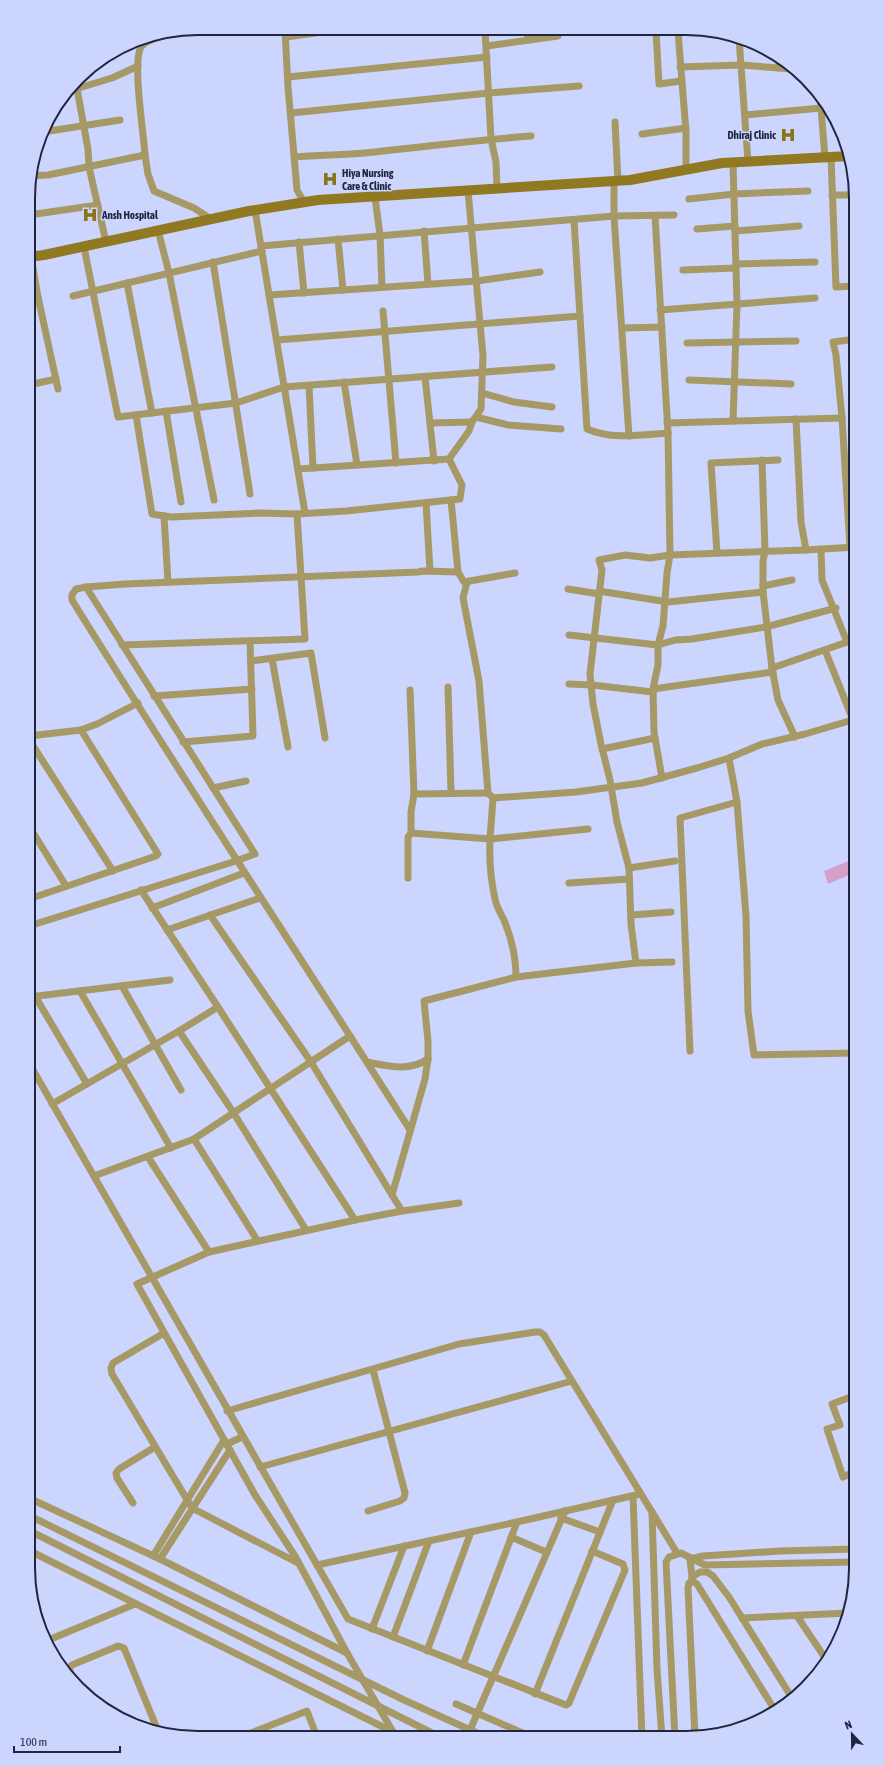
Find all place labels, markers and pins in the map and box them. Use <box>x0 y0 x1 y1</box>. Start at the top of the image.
hospital icon: Dhiraj Clinic <box>779 126 797 144</box>
place label: Dhiraj Clinic <box>727 129 777 141</box>
place label: Hiya Nursing Care & Clinic <box>342 167 394 192</box>
hospital icon: Hiya Nursing Care & Clinic <box>321 170 339 188</box>
hospital icon: Ansh Hospital <box>81 206 99 224</box>
place label: Ansh Hospital <box>101 209 159 221</box>

